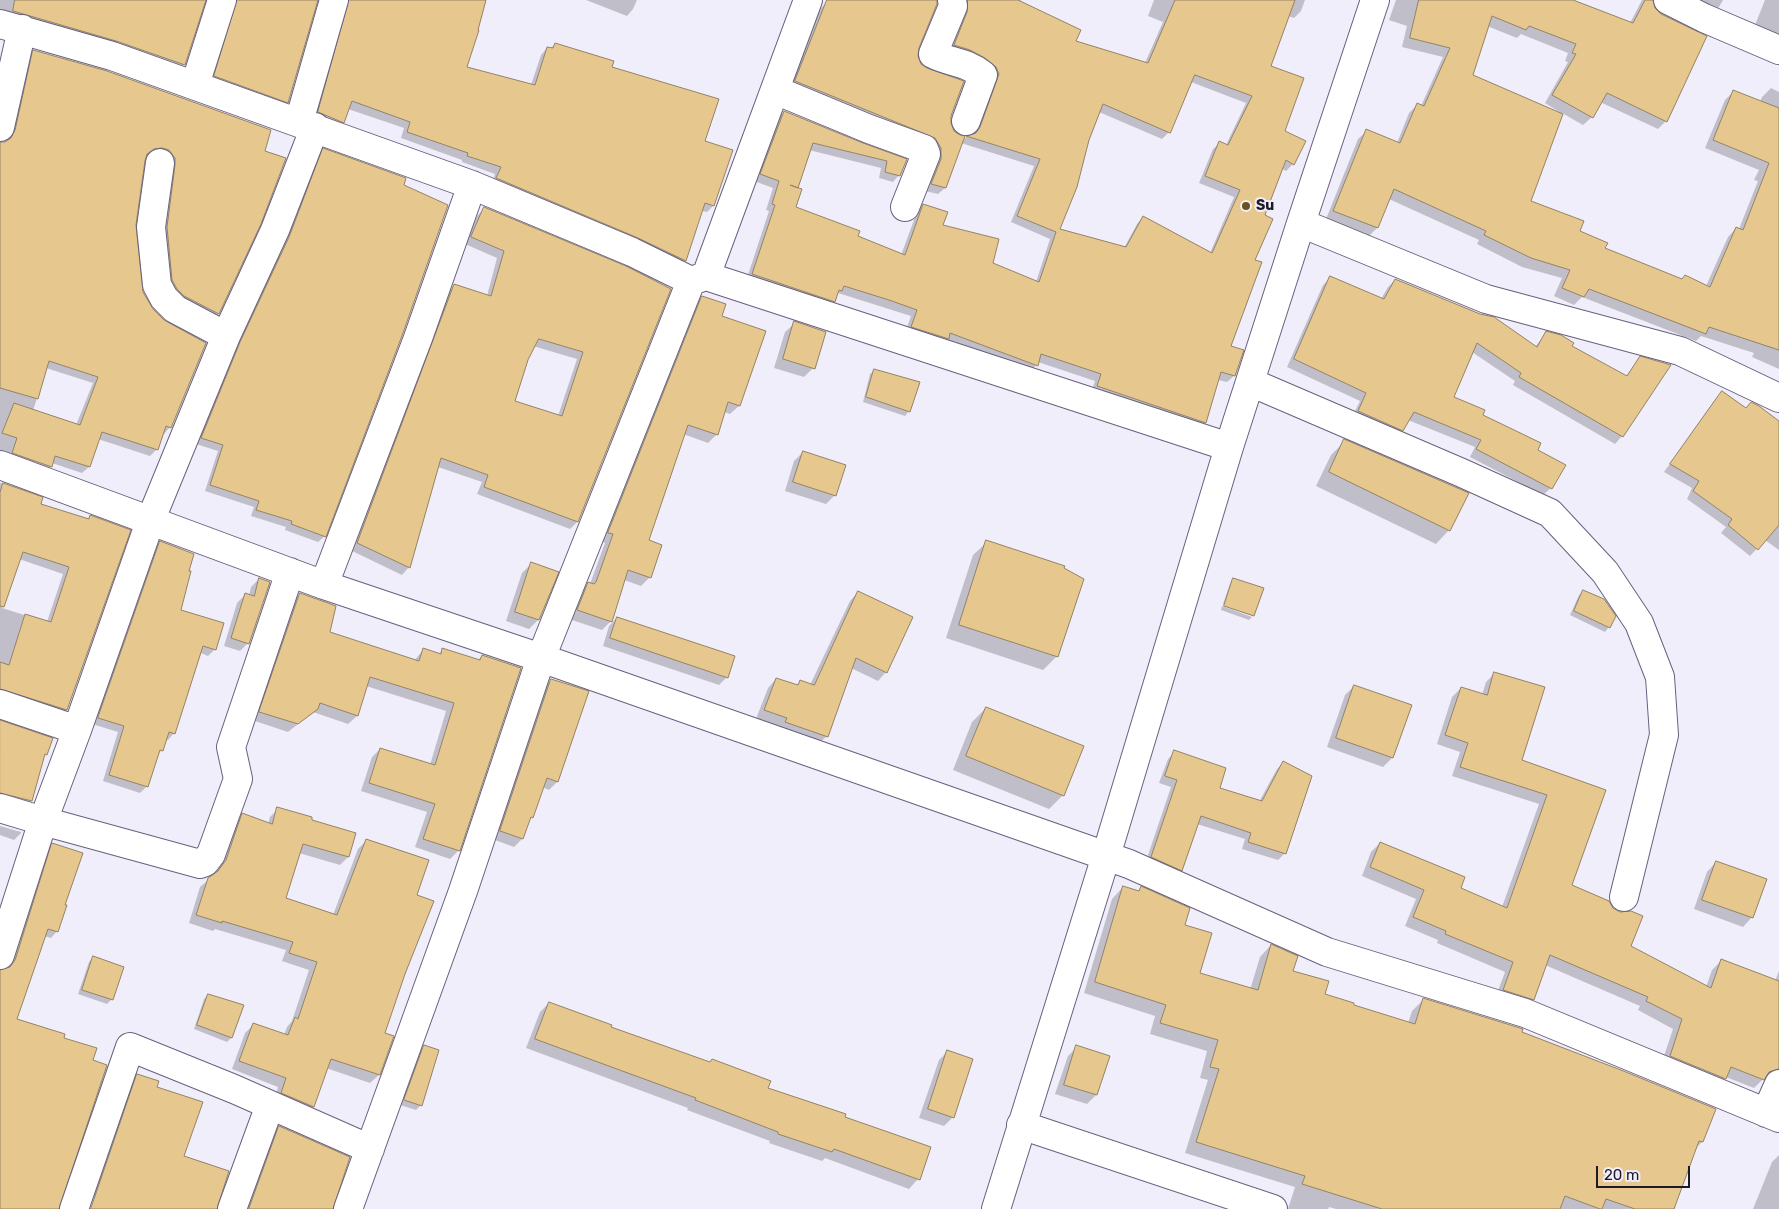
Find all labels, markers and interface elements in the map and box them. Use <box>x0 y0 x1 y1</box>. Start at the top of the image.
place label: Su <box>1256 198 1274 214</box>
marker: Su <box>1240 200 1252 212</box>
scale bar <box>1599 1156 1693 1188</box>
text: 20 m <box>1604 1166 1639 1184</box>

